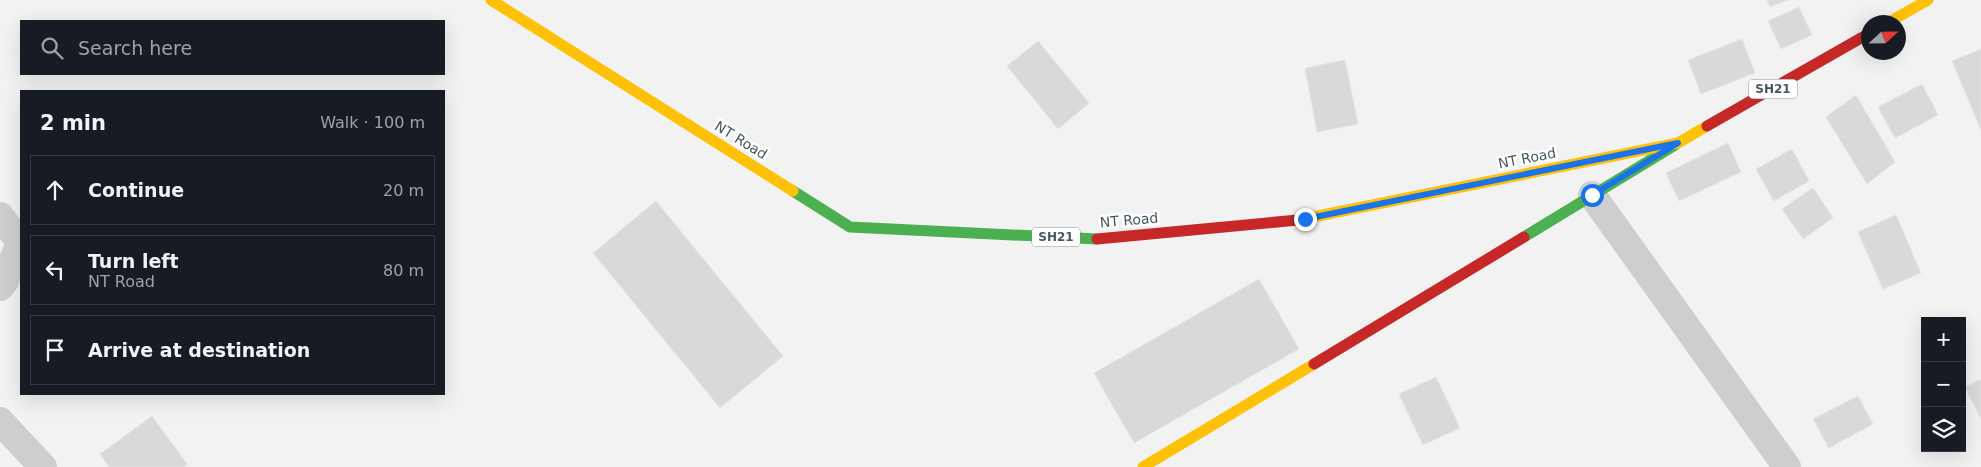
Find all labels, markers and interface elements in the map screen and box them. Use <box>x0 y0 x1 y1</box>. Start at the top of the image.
north arrow <box>1861 15 1906 60</box>
search box <box>20 20 445 75</box>
icon: search <box>38 34 66 62</box>
text: Search here <box>78 37 192 59</box>
road number: SH21 <box>1749 80 1797 98</box>
text: 2 min <box>40 111 106 135</box>
text: Walk · 100 m <box>320 113 425 132</box>
street label: NT Road <box>712 118 770 162</box>
street label: NT Road <box>1497 145 1557 171</box>
icon: ahead <box>41 176 69 204</box>
text: Continue <box>88 179 184 201</box>
text: 20 m <box>383 181 424 200</box>
route start <box>1581 184 1604 207</box>
route end <box>1294 208 1317 231</box>
street label: NT Road <box>1099 209 1159 231</box>
road number: SH21 <box>1032 228 1080 246</box>
text: Turn left <box>88 250 179 272</box>
icon: left <box>41 256 69 284</box>
text: 80 m <box>383 261 424 280</box>
text: NT Road <box>88 272 155 291</box>
map controls <box>1921 317 1966 452</box>
button: + <box>1921 317 1966 362</box>
icon: arrive <box>41 336 69 364</box>
text: Arrive at destination <box>88 339 310 361</box>
button: − <box>1921 362 1966 407</box>
button: layers <box>1921 407 1966 452</box>

